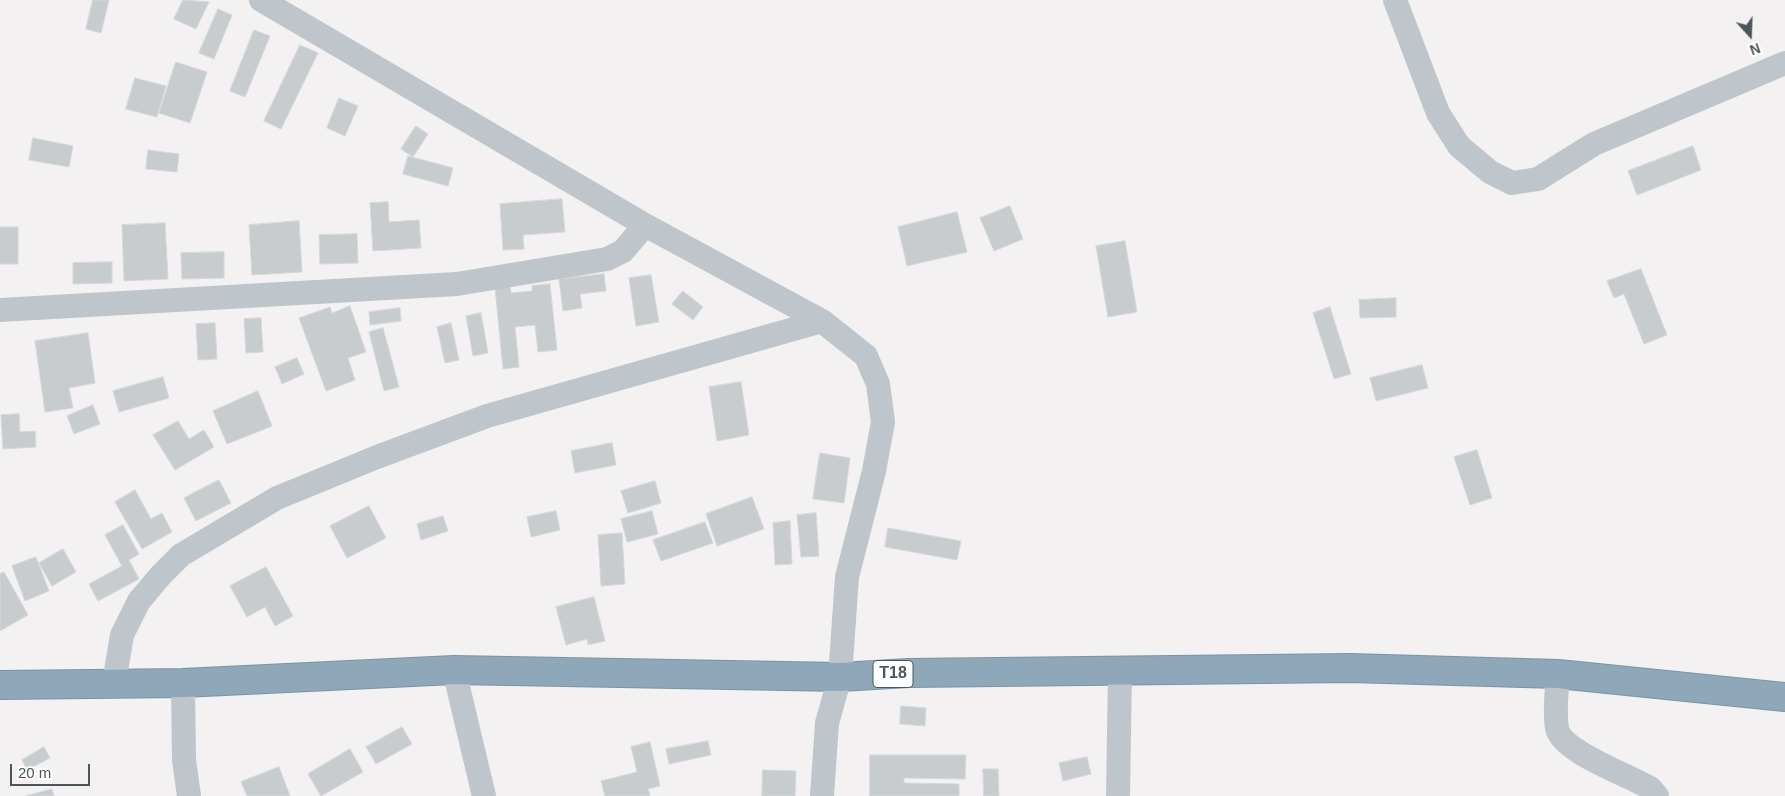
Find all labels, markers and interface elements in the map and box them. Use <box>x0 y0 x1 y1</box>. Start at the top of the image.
north arrow <box>1725 10 1775 60</box>
text: N <box>1748 40 1763 58</box>
road number: T18 <box>873 661 913 688</box>
scale bar <box>12 754 92 786</box>
text: 20 m <box>18 764 51 781</box>

